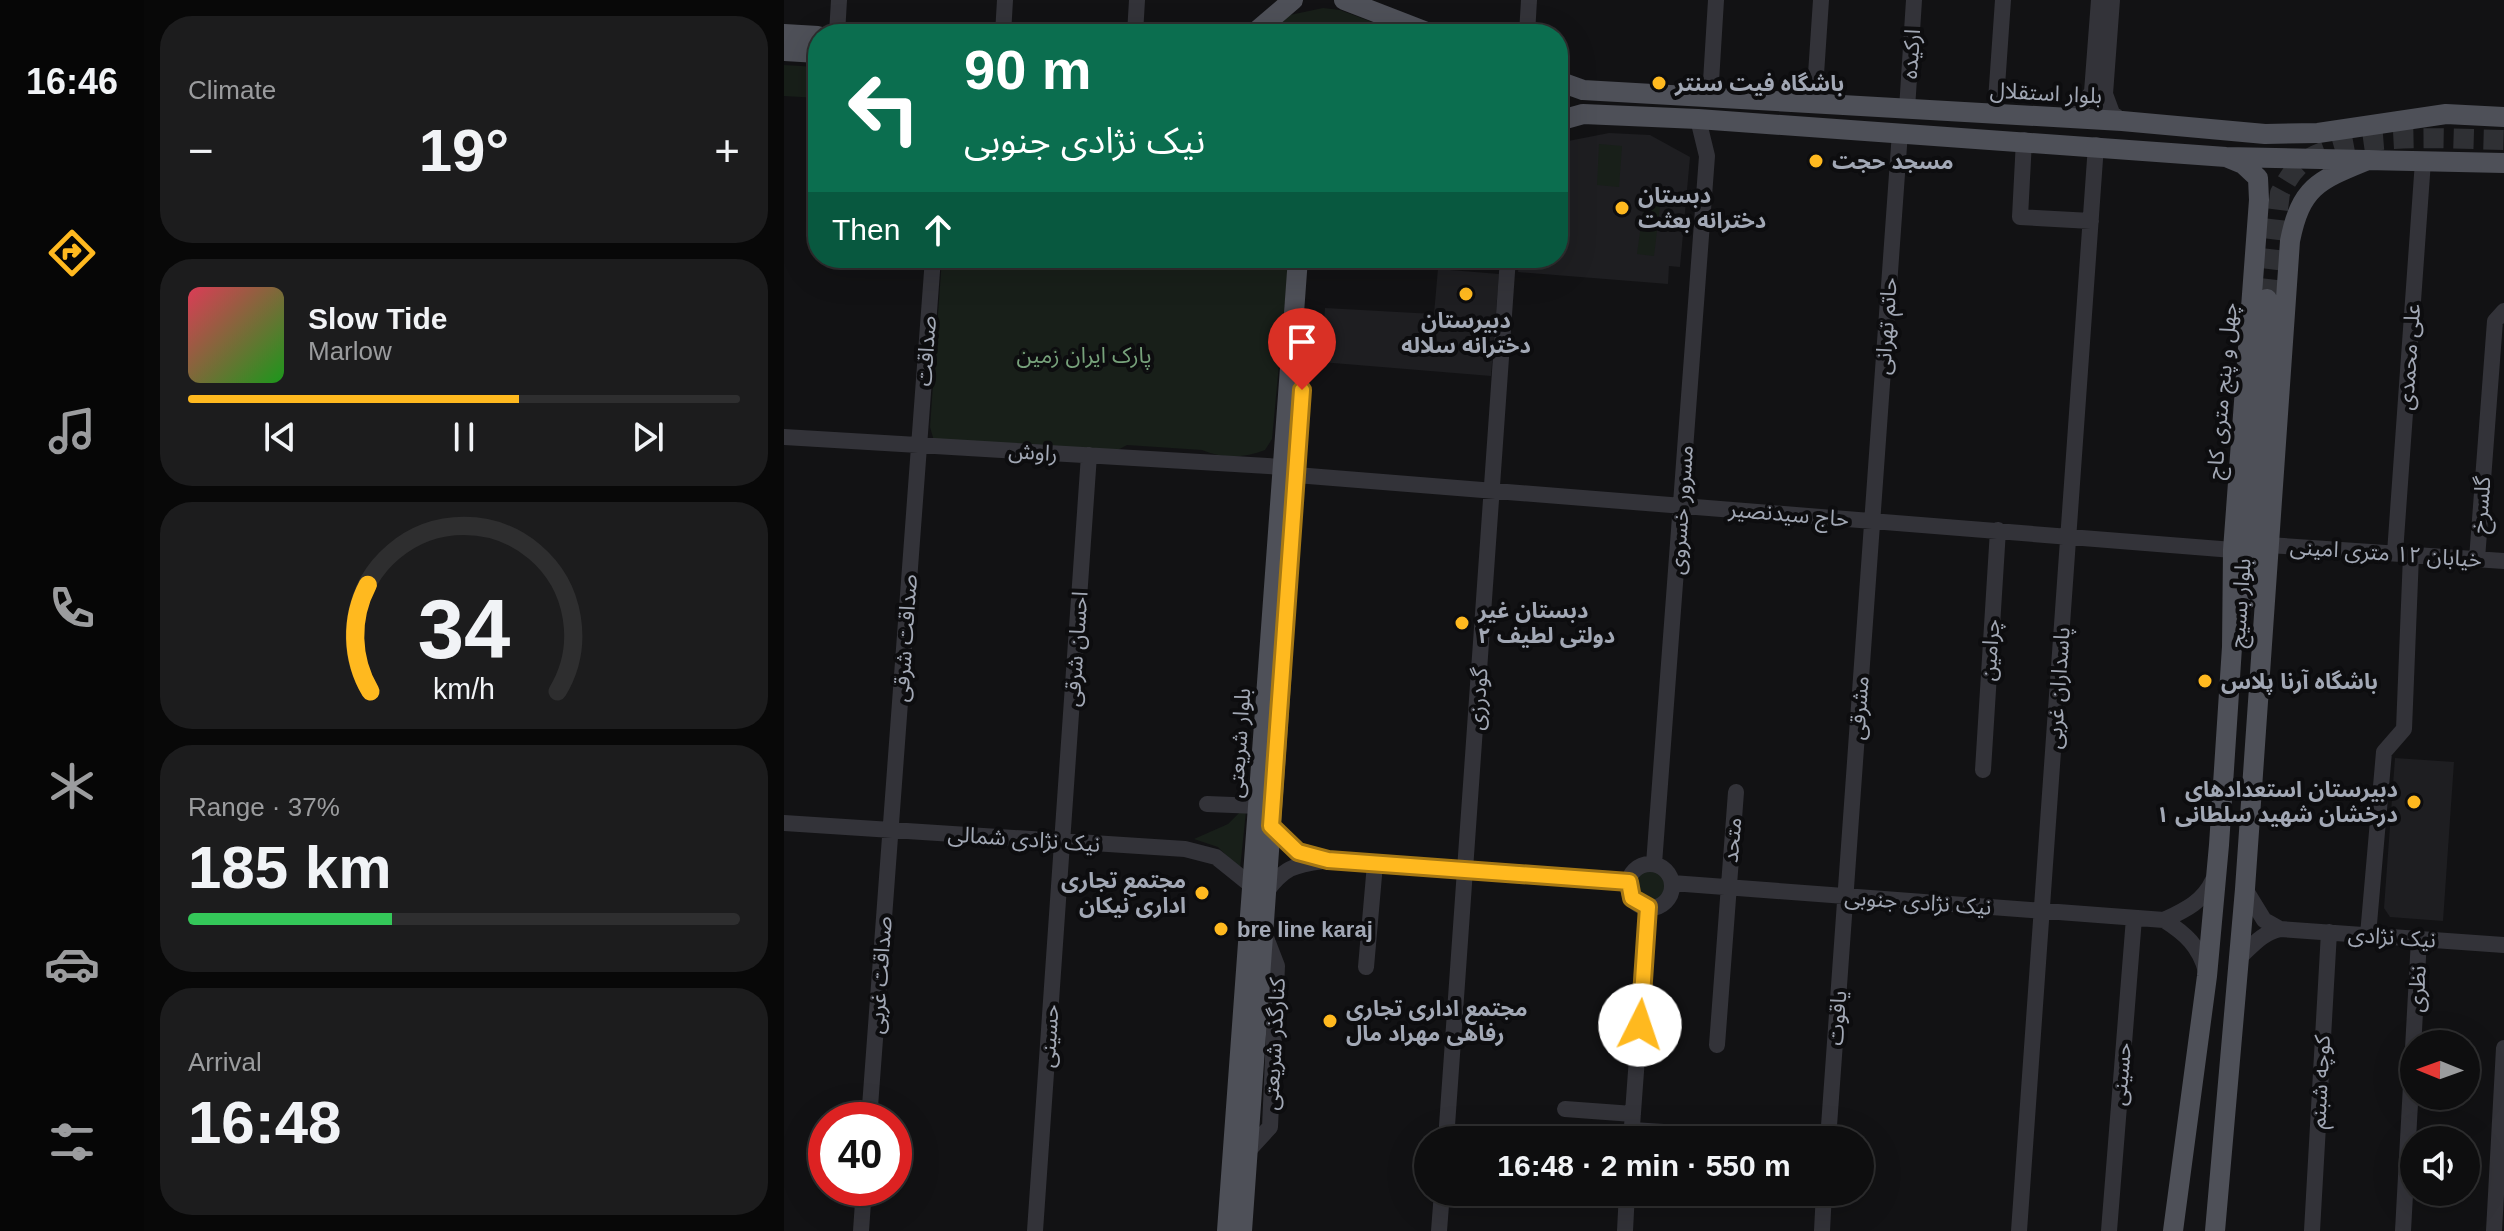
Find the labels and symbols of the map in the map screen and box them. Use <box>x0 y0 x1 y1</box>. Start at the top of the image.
street label: ارکیده <box>1897 28 1926 80</box>
place label: باشگاه فیت سنتر <box>1674 71 1844 96</box>
marker: باشگاه فیت سنتر <box>1650 74 1668 92</box>
street label: بلوار استقلال <box>1989 78 2103 109</box>
place label: مسجد حجت <box>1832 149 1954 174</box>
marker: مسجد حجت <box>1807 152 1825 170</box>
place label: دبستان دخترانه بعثت <box>1638 183 1766 233</box>
marker: دبستان دخترانه بعثت <box>1613 199 1631 217</box>
street label: حاتم تهرانی <box>1870 276 1906 376</box>
marker: دبیرستان دخترانه سلاله <box>1457 285 1475 303</box>
street label: چهل و پنج متری کاج <box>2202 301 2246 481</box>
street label: علی محمدی <box>2393 303 2425 411</box>
pin <box>1268 308 1336 390</box>
place label: دبیرستان دخترانه سلاله <box>1401 308 1531 358</box>
street label: صداقت <box>911 315 941 387</box>
park label: پارک ایران زمین <box>1017 343 1152 370</box>
street label: راوش <box>1008 438 1058 467</box>
street label: مسرور خسروی <box>1664 444 1699 576</box>
street label: گلسرخ <box>2467 475 2500 535</box>
street label: حاج سیدنصیر <box>1727 496 1850 536</box>
street label: خیابان ۱۲ متری امینی <box>2289 534 2483 572</box>
street label: بلوار بسیج <box>2224 558 2260 649</box>
street label: صداقت شرقی <box>888 573 922 703</box>
street label: احسان شرقی <box>1059 590 1093 708</box>
place label: دبستان غیر دولتی لطیف ۲ <box>1477 598 1615 648</box>
marker: دبستان غیر دولتی لطیف ۲ <box>1453 614 1471 632</box>
street label: چرامین <box>1975 618 2007 682</box>
street label: پاسداران غربی <box>2041 626 2077 750</box>
street label: گودرزی <box>1463 666 1494 731</box>
place label: باشگاه آرنا پلاس <box>2221 669 2378 695</box>
marker: باشگاه آرنا پلاس <box>2196 672 2214 690</box>
street label: مشرقی <box>1844 675 1874 741</box>
street label: بلوار شریعتی <box>1223 687 1256 799</box>
place label: دبیرستان استعدادهای درخشان شهید سلطانی ۱ <box>2156 777 2398 828</box>
marker: دبیرستان استعدادهای درخشان شهید سلطانی ۱ <box>2405 793 2423 811</box>
street label: متحد <box>1718 816 1746 864</box>
street label: نیک نژادی شمالی <box>947 821 1101 857</box>
place label: مجتمع تجاری اداری نیکان <box>1061 868 1186 919</box>
marker: مجتمع تجاری اداری نیکان <box>1193 884 1211 902</box>
street label: نیک نژادی جنوبی <box>1844 884 1992 920</box>
street label: صداقت غربی <box>863 915 897 1035</box>
place label: bre line karaj <box>1237 917 1373 942</box>
marker: bre line karaj <box>1212 920 1230 938</box>
street label: نیک نژادی <box>2347 921 2437 953</box>
street label: نظری <box>2403 965 2431 1013</box>
street label: کنارگذر شریعتی <box>1258 976 1291 1111</box>
position arrow <box>1598 983 1682 1067</box>
street label: یاقوت <box>1823 990 1851 1046</box>
place label: مجتمع اداری تجاری رفاهی مهراد مال <box>1346 996 1527 1047</box>
street label: حسینی <box>1034 1003 1064 1069</box>
marker: مجتمع اداری تجاری رفاهی مهراد مال <box>1321 1012 1339 1030</box>
north arrow <box>2400 1030 2480 1110</box>
street label: کوچه شبنم <box>2305 1034 2339 1130</box>
street label: حسینی <box>2106 1041 2136 1107</box>
speed limit sign: 40 <box>808 1102 912 1206</box>

